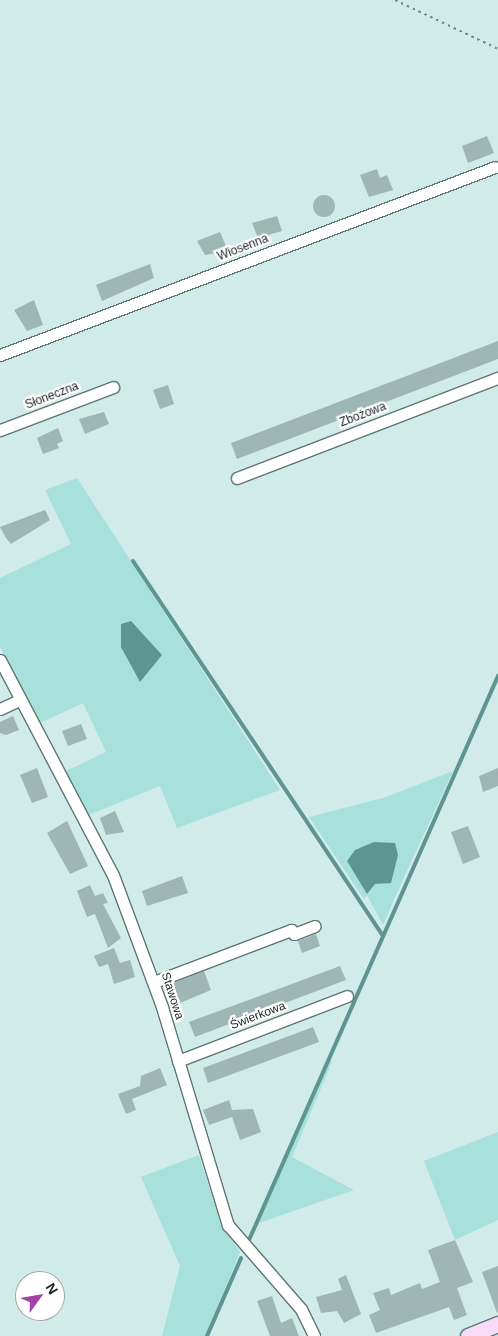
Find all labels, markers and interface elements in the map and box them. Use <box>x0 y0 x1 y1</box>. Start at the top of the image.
street label: Wiosenna <box>216 232 270 264</box>
street label: Słoneczna <box>23 379 81 413</box>
street label: Zbożowa <box>338 400 388 430</box>
street label: Stawowa <box>158 971 186 1021</box>
street label: Świerkowa <box>228 999 288 1033</box>
north arrow <box>15 1271 65 1321</box>
text: N <box>42 1280 61 1297</box>

